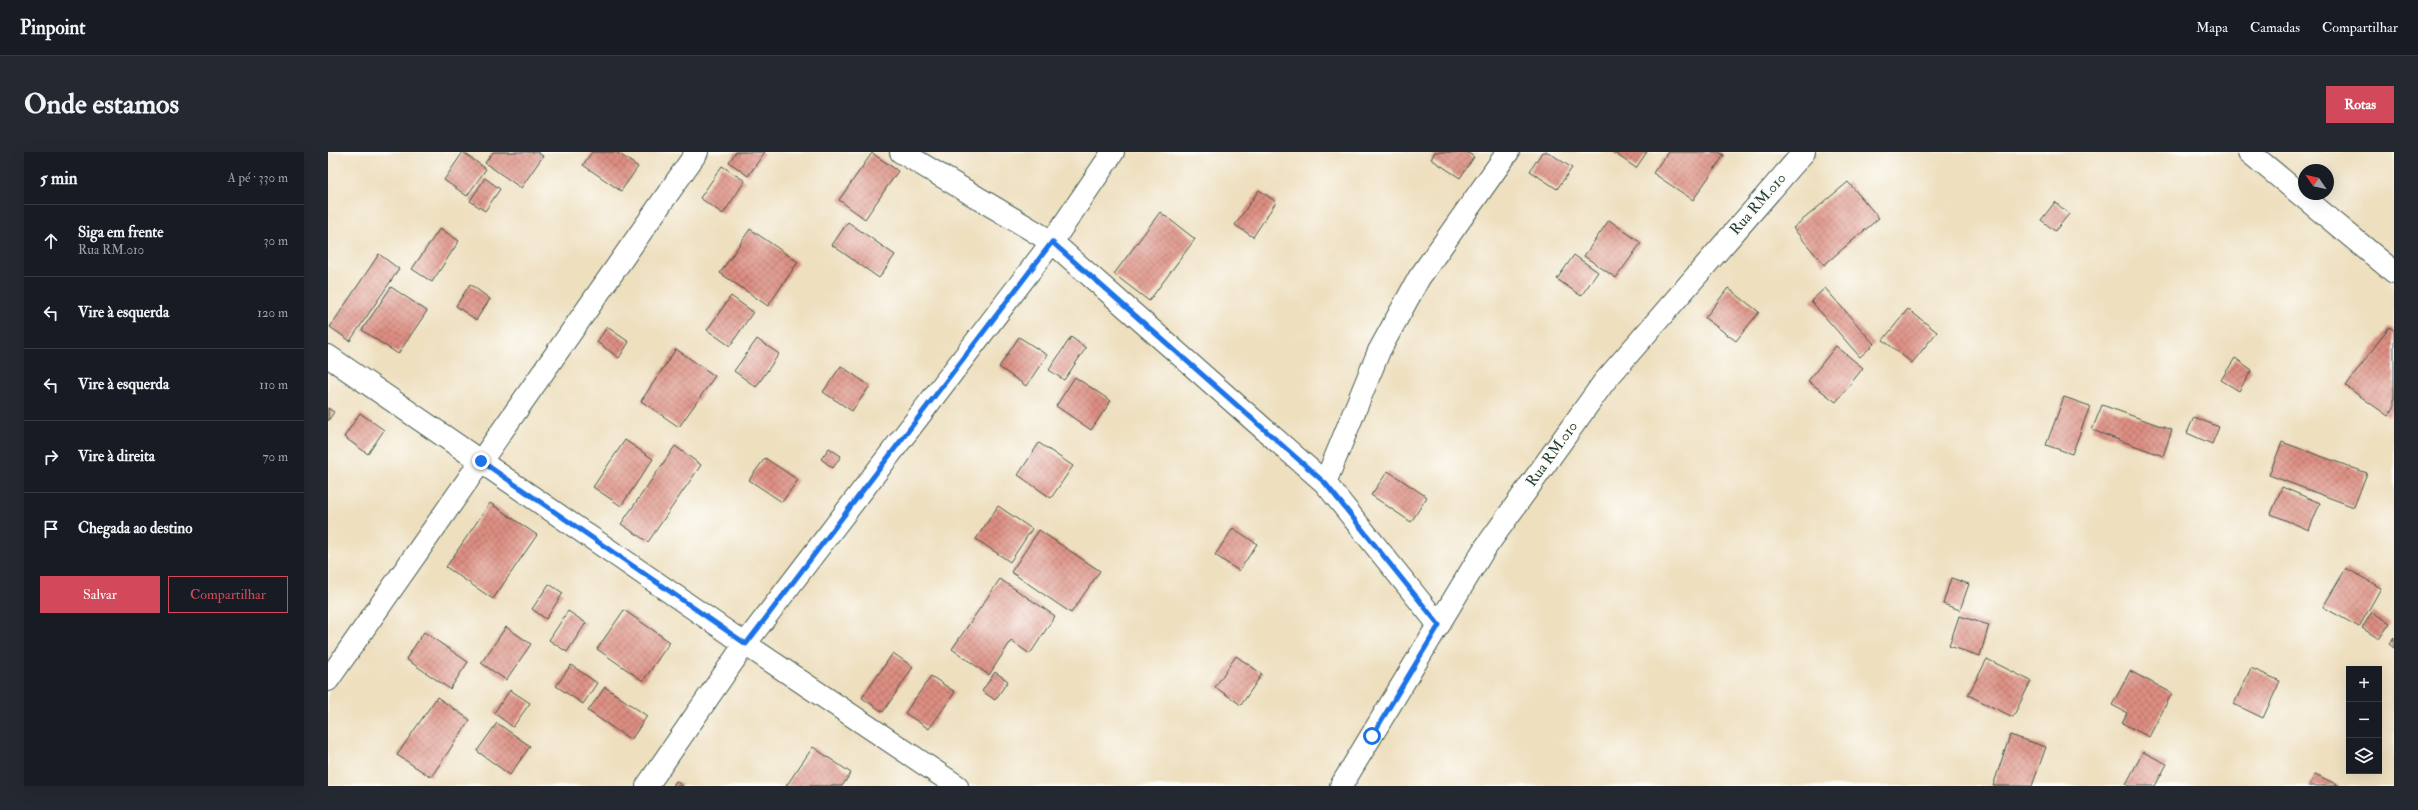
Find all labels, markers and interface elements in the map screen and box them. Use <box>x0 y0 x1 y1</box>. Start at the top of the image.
text: Pinpoint <box>20 16 85 40</box>
text: Mapa <box>2196 19 2228 36</box>
text: Camadas <box>2250 19 2300 36</box>
text: Compartilhar <box>2322 19 2398 36</box>
button: Rotas <box>2326 86 2394 123</box>
text: Onde estamos <box>24 87 179 122</box>
north arrow <box>2298 164 2334 200</box>
text: 5 min <box>40 168 78 189</box>
street label: Rua RM.010 <box>1726 169 1790 239</box>
text: A pé · 330 m <box>228 170 288 186</box>
text: Siga em frente <box>78 223 164 242</box>
icon: ahead <box>40 230 62 252</box>
text: 30 m <box>264 233 288 249</box>
text: Rua RM.010 <box>78 242 144 258</box>
icon: left <box>40 302 62 324</box>
text: Vire à esquerda <box>78 303 169 322</box>
text: 120 m <box>257 305 288 321</box>
icon: left <box>40 374 62 396</box>
text: Vire à esquerda <box>78 375 169 394</box>
text: 110 m <box>259 377 288 393</box>
street label: Rua RM.010 <box>1522 418 1582 490</box>
icon: right <box>40 446 62 468</box>
text: Vire à direita <box>78 447 155 466</box>
text: 70 m <box>263 449 288 465</box>
route end <box>472 452 490 470</box>
icon: arrive <box>40 518 62 540</box>
text: Chegada ao destino <box>78 519 193 538</box>
button: Salvar <box>40 576 160 613</box>
button: Compartilhar <box>168 576 288 613</box>
map controls <box>2346 666 2382 774</box>
button: + <box>2346 666 2382 702</box>
button: − <box>2346 702 2382 738</box>
route start <box>1363 727 1381 745</box>
button: layers <box>2346 738 2382 774</box>

